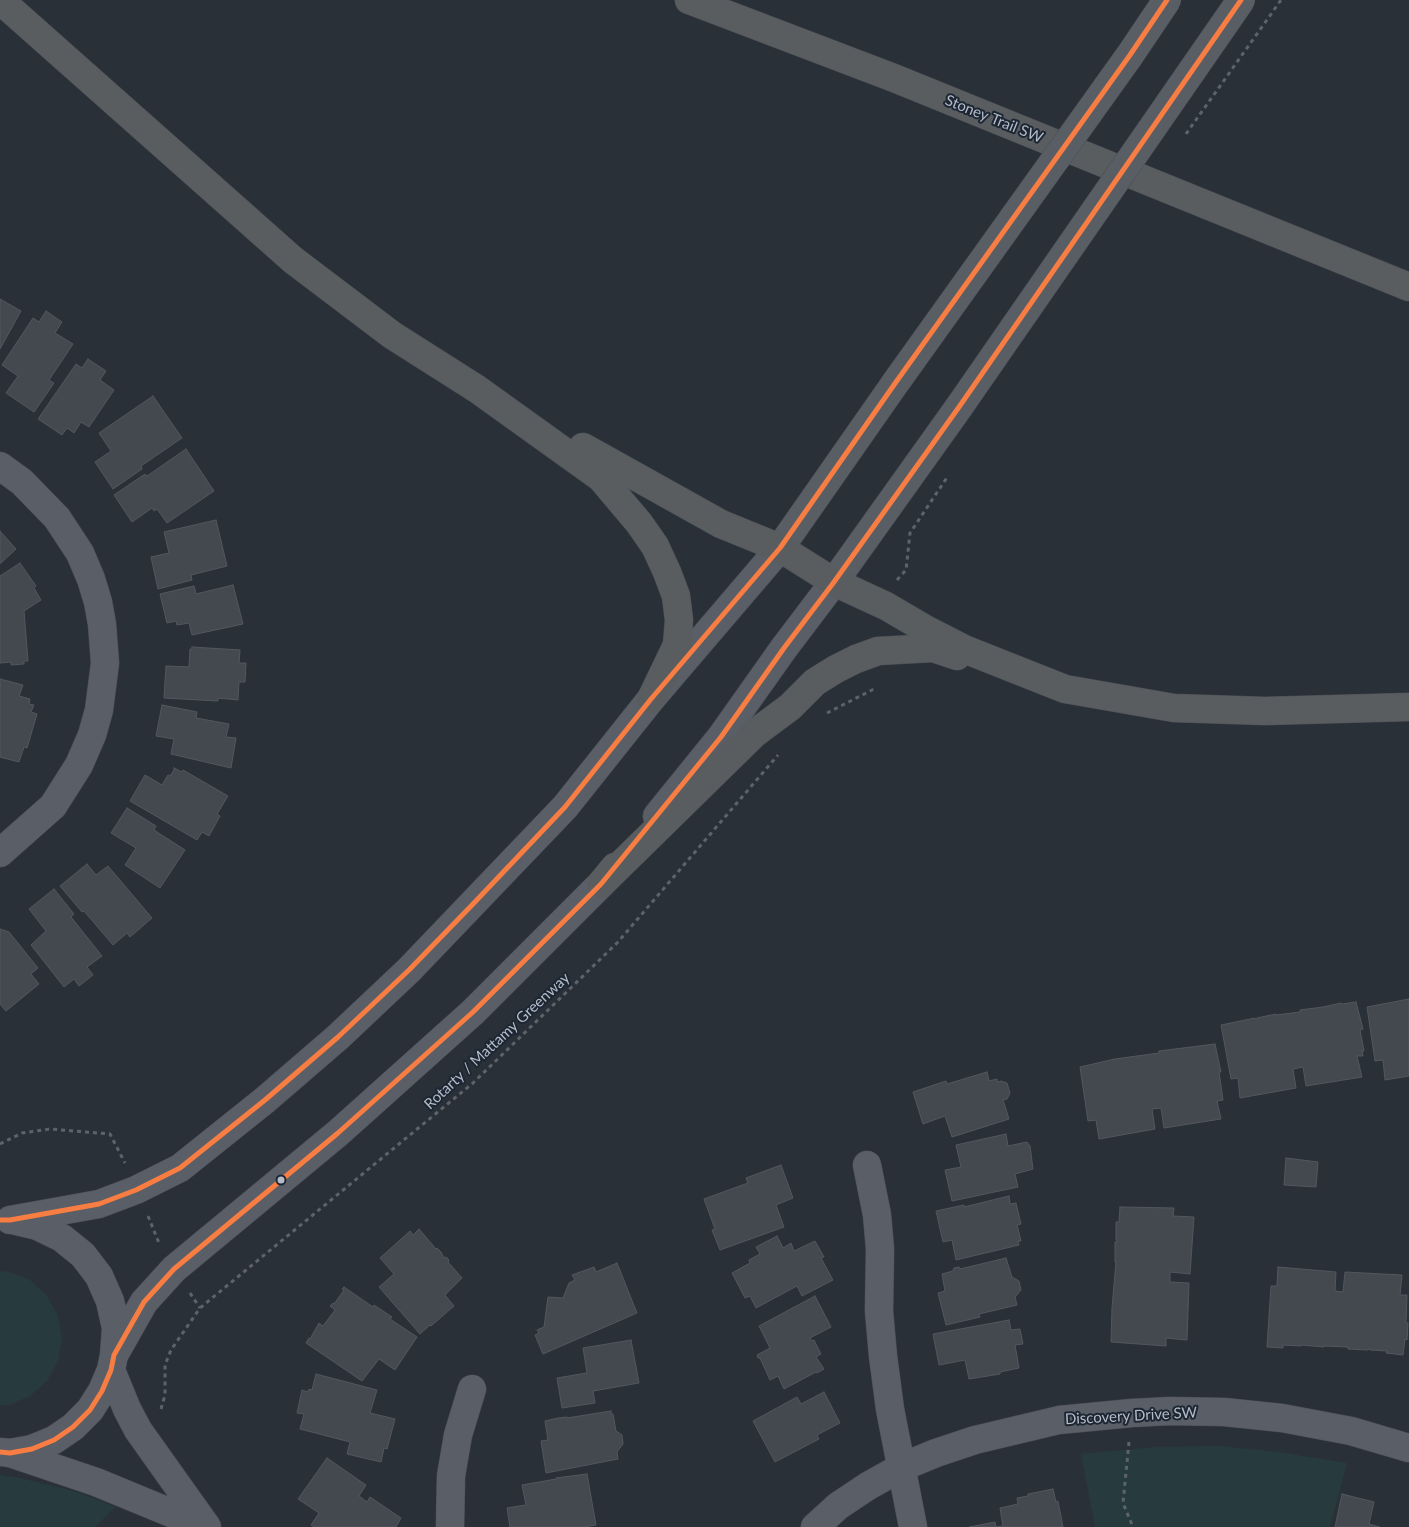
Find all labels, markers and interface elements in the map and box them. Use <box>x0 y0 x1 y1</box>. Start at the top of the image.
street label: Stoney Trail SW <box>942 91 1046 147</box>
street label: Rotarty / Mattamy Greenway <box>420 969 574 1113</box>
unlabelled marker <box>276 1175 286 1185</box>
street label: Discovery Drive SW <box>1064 1404 1198 1428</box>

